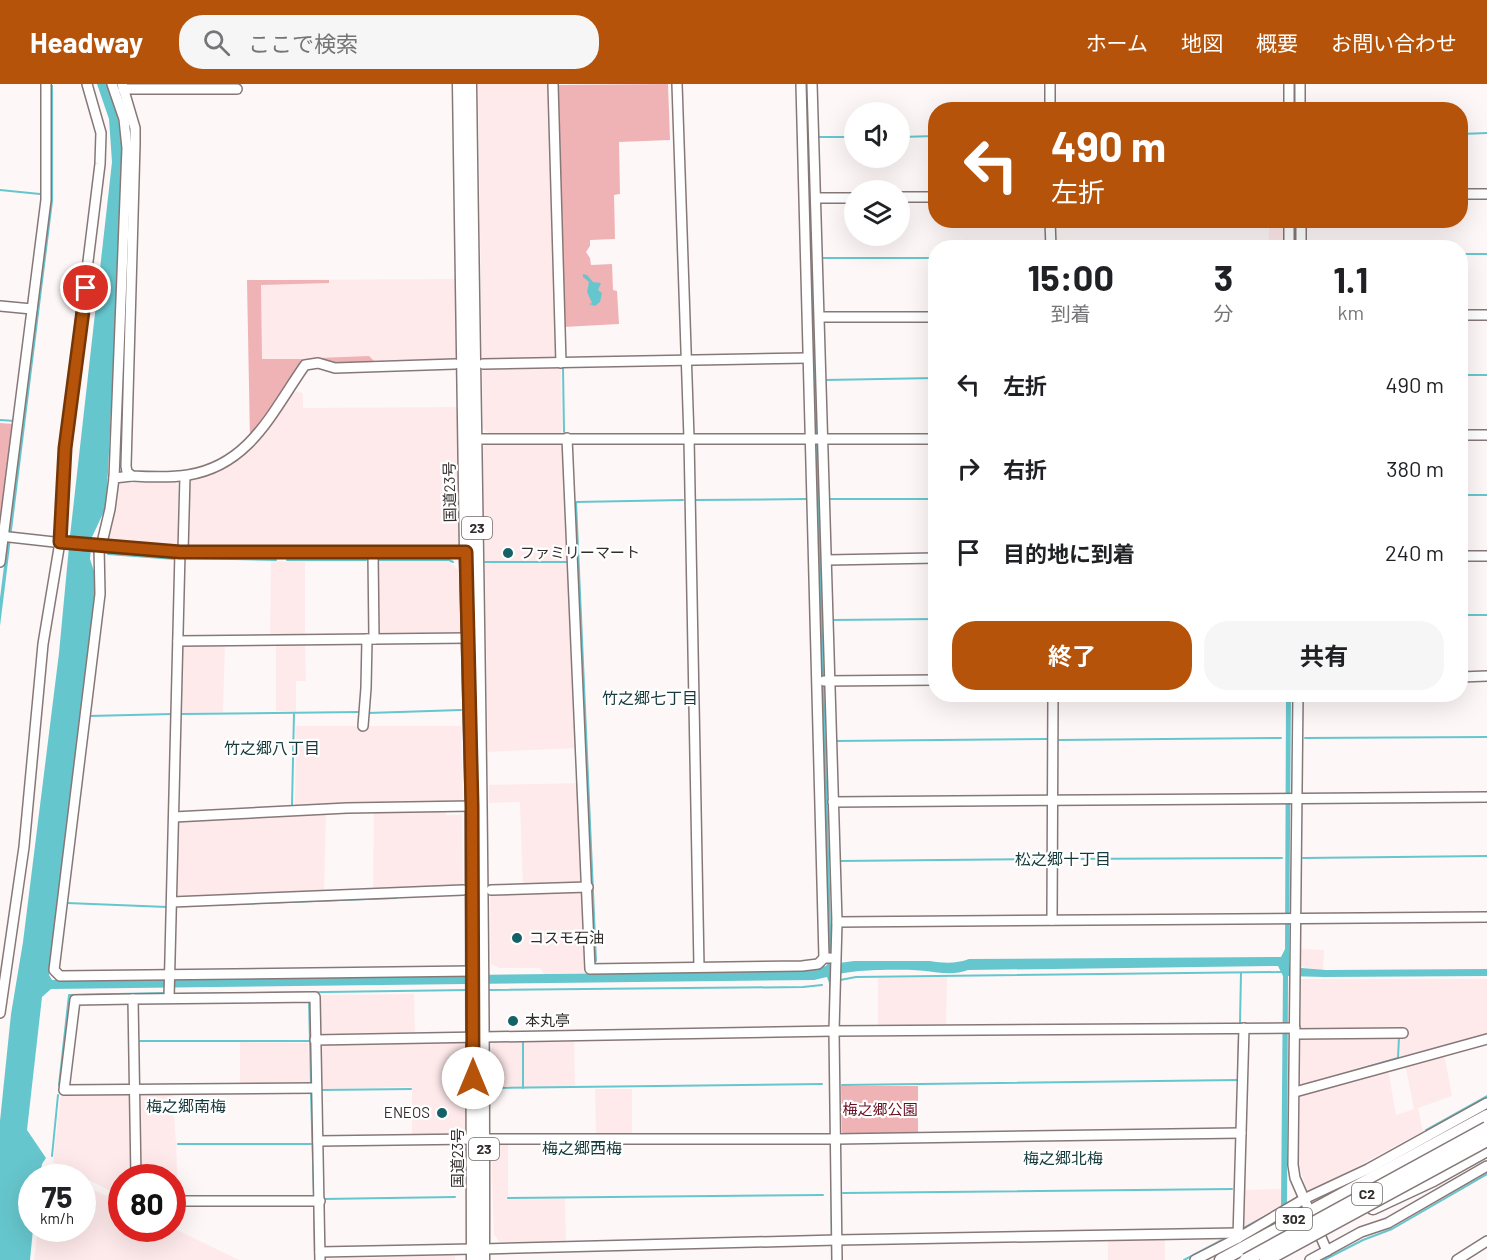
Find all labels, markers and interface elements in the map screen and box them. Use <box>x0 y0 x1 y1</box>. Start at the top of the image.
search box <box>179 15 599 69</box>
text: Headway <box>30 25 143 59</box>
icon: search <box>200 26 233 59</box>
text: ここで検索 <box>248 30 358 56</box>
text: ホーム <box>1086 30 1148 55</box>
text: 地図 <box>1181 30 1223 55</box>
text: 概要 <box>1256 30 1298 55</box>
text: お問い合わせ <box>1331 30 1457 55</box>
map controls <box>844 102 910 246</box>
button: sound <box>844 102 910 168</box>
text: 490 m <box>1051 120 1166 170</box>
icon: left <box>952 126 1030 204</box>
text: 左折 <box>1051 175 1105 207</box>
button: layers <box>844 180 910 246</box>
text: 15:00 <box>1028 255 1114 298</box>
text: 3 <box>1214 255 1233 298</box>
text: 1.1 <box>1333 257 1368 300</box>
pin <box>60 262 111 313</box>
icon: arrive <box>69 271 102 304</box>
text: km <box>1337 300 1364 324</box>
text: 到着 <box>1051 301 1091 325</box>
text: 分 <box>1214 301 1234 325</box>
icon: left <box>952 368 985 401</box>
text: 490 m <box>1385 371 1444 397</box>
text: 左折 <box>1003 372 1047 398</box>
icon: right <box>952 452 985 485</box>
text: 380 m <box>1386 455 1444 481</box>
text: 右折 <box>1003 456 1047 482</box>
street label: 国道23号 <box>439 462 459 523</box>
road number: 23 <box>462 517 492 539</box>
icon: arrive <box>952 536 985 569</box>
text: 240 m <box>1385 539 1444 565</box>
text: 目的地に到着 <box>1003 540 1135 566</box>
place label: ファミリーマート <box>520 543 640 561</box>
marker: ファミリーマート <box>501 546 515 560</box>
button: 終了 <box>952 621 1192 690</box>
button: 共有 <box>1204 621 1444 690</box>
district label: 竹之郷七丁目 <box>602 688 698 707</box>
district label: 竹之郷八丁目 <box>224 738 320 757</box>
district label: 松之郷十丁目 <box>1015 849 1111 868</box>
place label: コスモ石油 <box>529 928 604 946</box>
marker: コスモ石油 <box>510 931 524 945</box>
place label: 本丸亭 <box>525 1011 570 1029</box>
marker: 本丸亭 <box>506 1014 520 1028</box>
position arrow <box>441 1046 505 1110</box>
district label: 梅之郷南梅 <box>146 1096 226 1115</box>
park label: 梅之郷公園 <box>842 1100 918 1118</box>
place label: ENEOS <box>384 1103 430 1121</box>
marker: ENEOS <box>435 1106 449 1120</box>
street label: 国道23号 <box>448 1128 466 1188</box>
road number: 23 <box>469 1138 499 1160</box>
district label: 梅之郷西梅 <box>542 1138 622 1157</box>
district label: 梅之郷北梅 <box>1023 1148 1103 1167</box>
speed limit sign: 80 <box>108 1164 186 1242</box>
text: 75 <box>41 1178 73 1214</box>
road number: C2 <box>1352 1183 1382 1205</box>
road number: 302 <box>1276 1208 1312 1230</box>
text: km/h <box>40 1209 74 1227</box>

